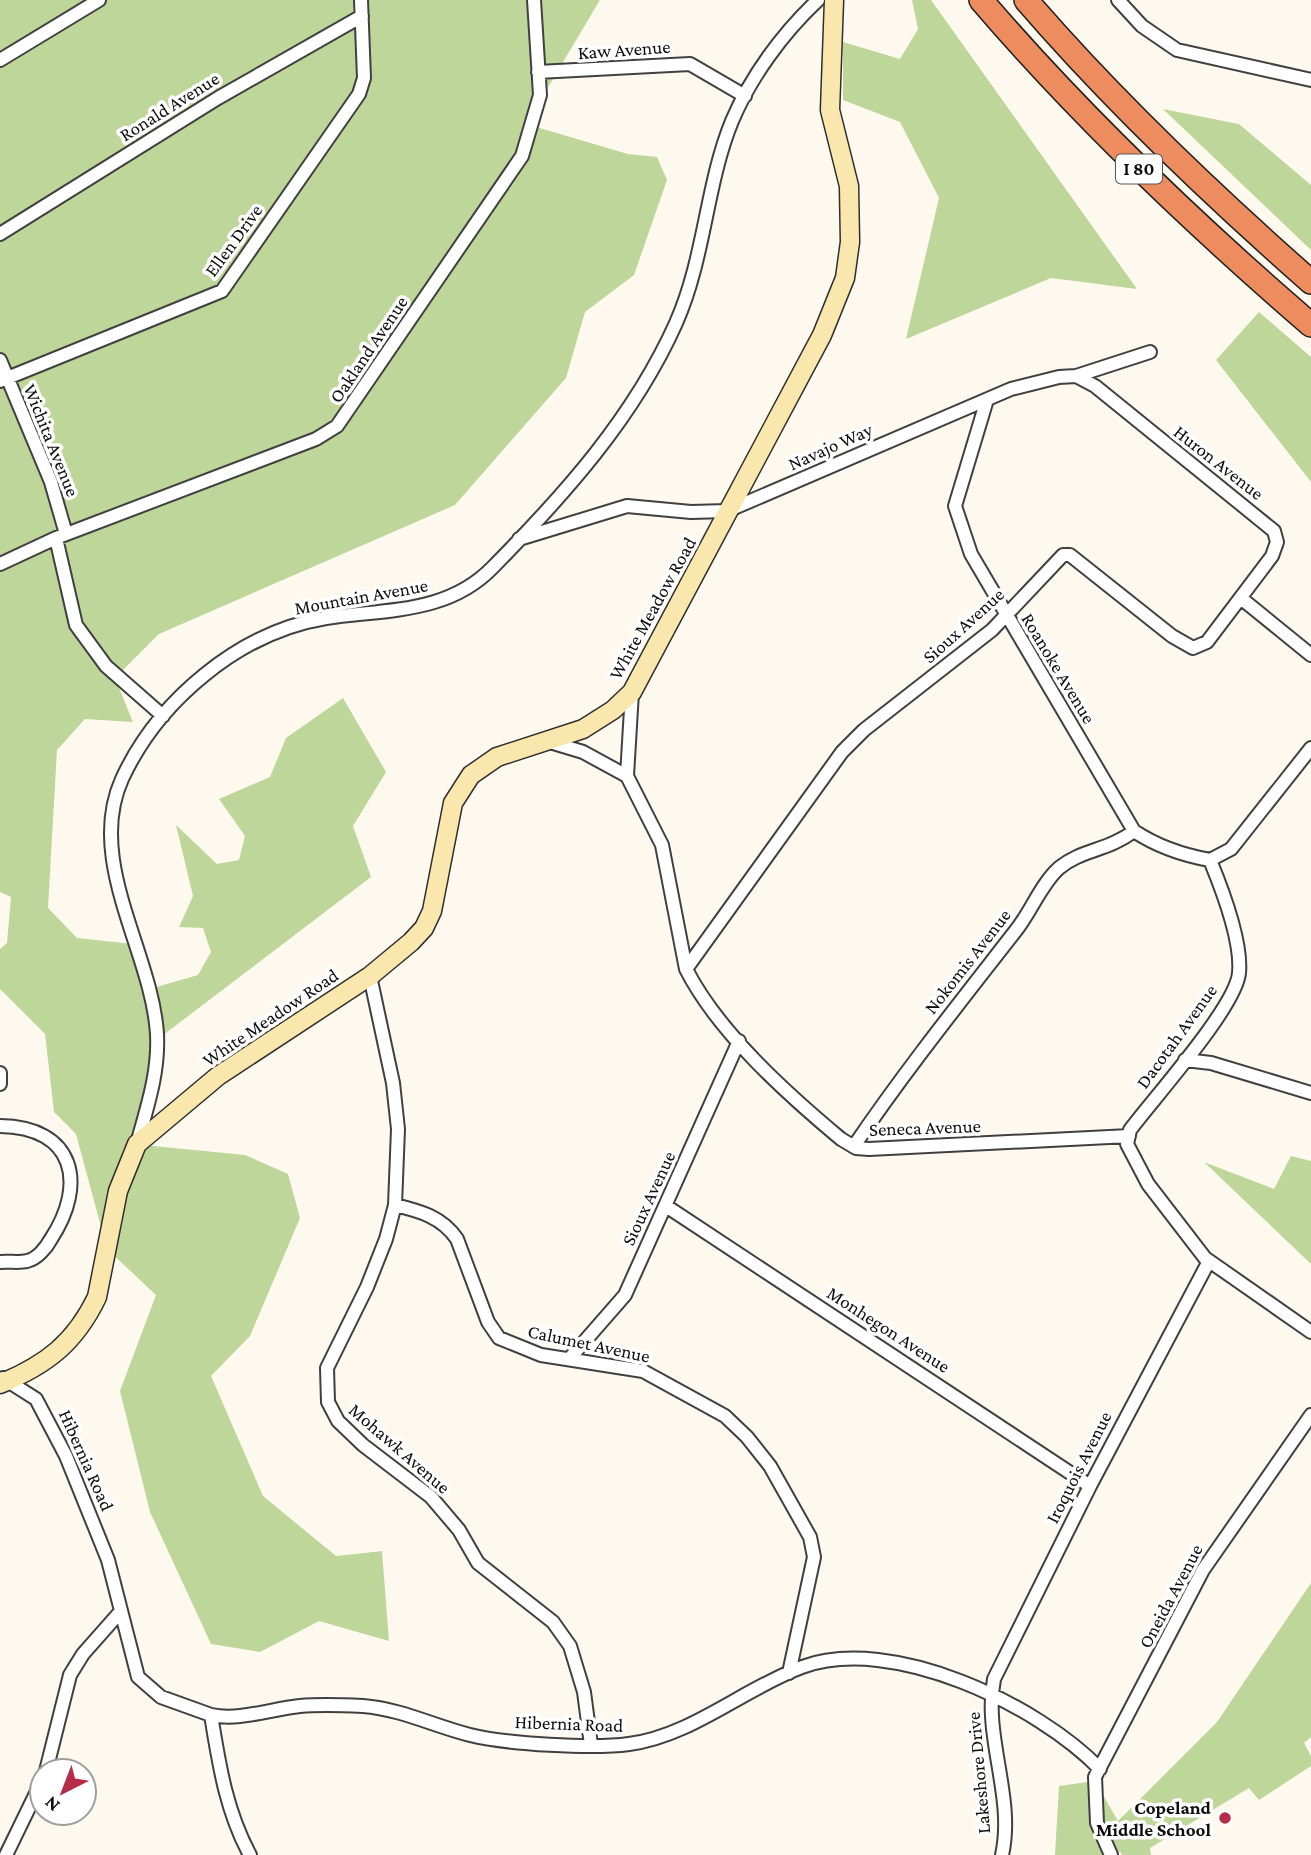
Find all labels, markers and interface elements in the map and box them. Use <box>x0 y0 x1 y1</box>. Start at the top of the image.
street label: Kaw Avenue <box>577 36 671 63</box>
street label: Ronald Avenue <box>116 68 223 145</box>
road number: I 80 <box>1116 154 1162 184</box>
street label: Ellen Drive <box>200 200 267 280</box>
street label: Oakland Avenue <box>325 292 412 407</box>
street label: Wichita Avenue <box>19 381 84 500</box>
street label: Navajo Way <box>785 418 876 475</box>
street label: Huron Avenue <box>1170 421 1268 504</box>
street label: White Meadow Road <box>605 534 700 683</box>
street label: Mountain Avenue <box>293 574 429 619</box>
street label: Sioux Avenue <box>918 584 1008 667</box>
street label: Roanoke Avenue <box>1017 609 1100 727</box>
street label: Nokomis Avenue <box>920 905 1015 1018</box>
street label: White Meadow Road <box>198 964 342 1071</box>
street label: Dacotah Avenue <box>1132 980 1221 1092</box>
street label: Seneca Avenue <box>869 1115 981 1140</box>
street label: Sioux Avenue <box>617 1148 679 1249</box>
street label: Monhegon Avenue <box>823 1282 954 1377</box>
street label: Calumet Avenue <box>526 1320 652 1367</box>
street label: Mohawk Avenue <box>345 1399 454 1498</box>
street label: Hibernia Road <box>55 1406 118 1514</box>
street label: Iroquois Avenue <box>1041 1408 1116 1527</box>
street label: Oneida Avenue <box>1134 1541 1207 1652</box>
street label: Hibernia Road <box>514 1711 623 1736</box>
street label: Lakeshore Drive <box>963 1711 994 1835</box>
north arrow <box>28 1757 98 1827</box>
text: N <box>40 1792 64 1816</box>
place label: Copeland Middle School <box>1096 1797 1212 1840</box>
marker: Copeland Middle School <box>1217 1810 1233 1826</box>

